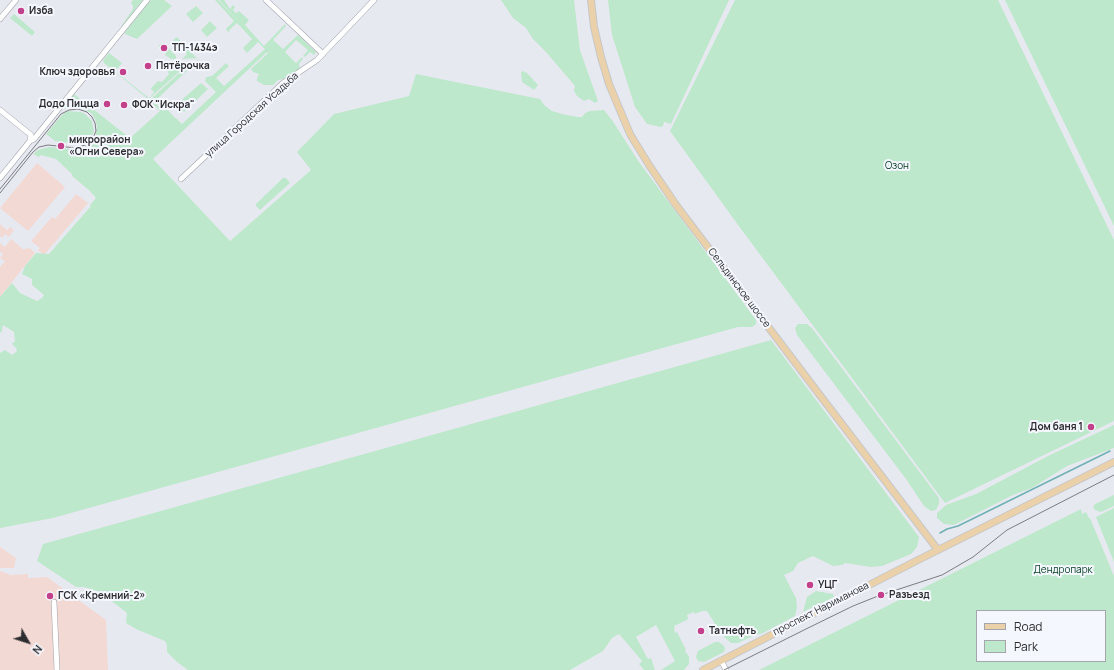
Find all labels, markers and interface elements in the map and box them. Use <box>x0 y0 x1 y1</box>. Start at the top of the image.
place label: Изба <box>29 5 53 17</box>
marker: Изба <box>16 6 26 16</box>
place label: ТП-1434э <box>172 42 218 54</box>
marker: ТП-1434э <box>159 43 169 53</box>
place label: Пятёрочка <box>156 60 210 72</box>
marker: Пятёрочка <box>143 61 153 71</box>
place label: Ключ здоровья <box>39 66 115 78</box>
marker: Ключ здоровья <box>118 67 128 77</box>
street label: улица Городская Усадьба <box>203 70 301 160</box>
place label: Додо Пицца <box>39 98 99 110</box>
marker: Додо Пицца <box>102 99 112 109</box>
place label: ФОК "Искра" <box>132 99 195 111</box>
marker: ФОК "Искра" <box>119 100 129 110</box>
place label: микрорайон «Огни Севера» <box>69 134 144 158</box>
marker: микрорайон «Огни Севера» <box>56 141 66 151</box>
park label: Озон <box>885 160 909 172</box>
street label: Сельдинское шоссе <box>705 246 773 330</box>
place label: Дом баня 1 <box>1030 421 1083 433</box>
marker: Дом баня 1 <box>1086 422 1096 432</box>
park label: Дендропарк <box>1033 564 1093 576</box>
place label: УЦГ <box>818 579 837 591</box>
street label: проспект Нариманова <box>771 580 871 638</box>
marker: УЦГ <box>805 580 815 590</box>
place label: Разъезд <box>889 589 930 601</box>
place label: ГСК «Кремний-2» <box>58 590 145 602</box>
marker: Разъезд <box>876 590 886 600</box>
marker: ГСК «Кремний-2» <box>45 591 55 601</box>
legend <box>976 610 1106 662</box>
text: Road <box>1014 618 1042 635</box>
north arrow <box>8 622 48 662</box>
place label: Татнефть <box>709 625 756 637</box>
marker: Татнефть <box>696 626 706 636</box>
text: Park <box>1014 638 1038 655</box>
text: N <box>29 642 46 658</box>

